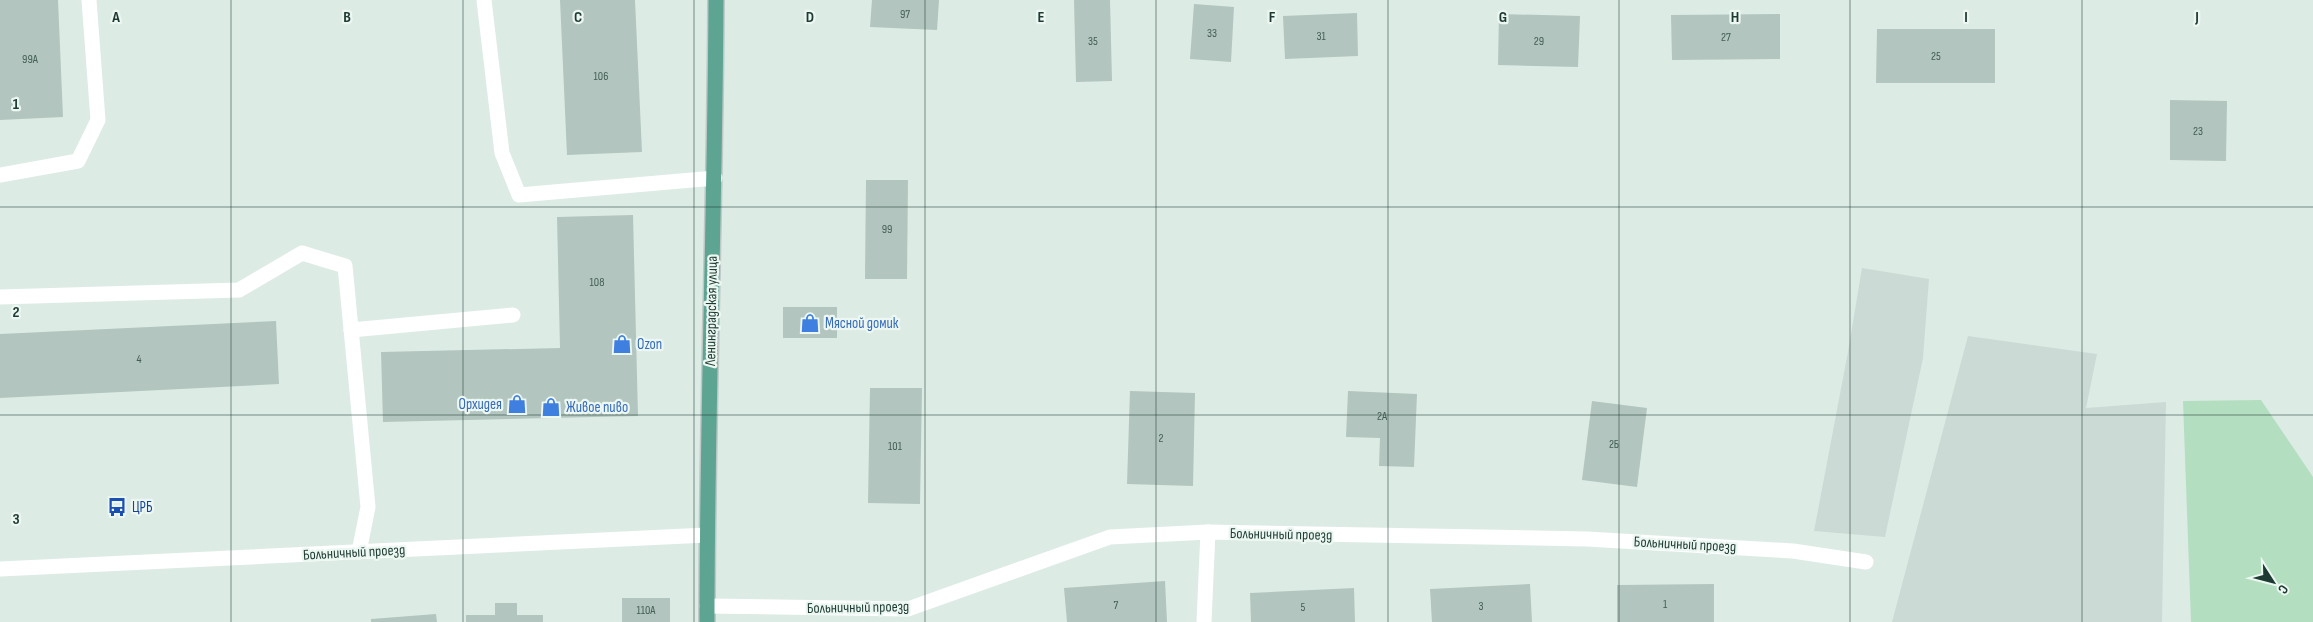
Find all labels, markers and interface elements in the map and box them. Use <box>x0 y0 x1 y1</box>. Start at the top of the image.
house number: 97 <box>900 7 910 22</box>
text: A <box>111 8 120 27</box>
text: B <box>343 8 351 27</box>
text: C <box>574 8 582 27</box>
text: D <box>806 8 814 27</box>
text: E <box>1038 8 1045 27</box>
text: F <box>1269 8 1276 27</box>
text: G <box>1499 8 1507 27</box>
text: H <box>1731 8 1739 27</box>
text: I <box>1964 8 1968 27</box>
text: J <box>2194 8 2199 27</box>
house number: 33 <box>1207 26 1217 41</box>
house number: 31 <box>1316 29 1326 44</box>
house number: 27 <box>1721 30 1731 45</box>
house number: 35 <box>1088 34 1098 49</box>
house number: 29 <box>1534 34 1544 49</box>
house number: 25 <box>1931 49 1941 64</box>
house number: 99А <box>22 52 39 67</box>
house number: 106 <box>594 69 608 84</box>
text: 1 <box>13 95 20 114</box>
house number: 23 <box>2193 124 2203 139</box>
house number: 99 <box>882 222 892 237</box>
street label: Ленинградская улица <box>701 256 722 367</box>
house number: 108 <box>590 275 604 290</box>
text: 2 <box>12 303 20 322</box>
shop icon: Мясной домик <box>799 312 821 334</box>
place label: Мясной домик <box>825 314 899 333</box>
shop icon: Ozon <box>611 333 633 355</box>
place label: Ozon <box>637 335 662 354</box>
house number: 4 <box>136 352 142 367</box>
shop icon: Орхидея <box>506 393 528 415</box>
place label: Орхидея <box>459 395 502 414</box>
shop icon: Живое пиво <box>540 396 562 418</box>
place label: Живое пиво <box>566 398 628 417</box>
house number: 2А <box>1377 409 1388 424</box>
house number: 2 <box>1159 431 1164 446</box>
house number: 2Б <box>1609 437 1619 452</box>
house number: 101 <box>888 439 903 454</box>
bus stop icon: ЦРБ <box>106 496 128 518</box>
place label: ЦРБ <box>132 498 153 517</box>
text: 3 <box>12 510 20 529</box>
street label: Больничный проезд <box>1230 524 1332 545</box>
street label: Больничный проезд <box>1633 532 1737 557</box>
street label: Больничный проезд <box>302 540 406 565</box>
north arrow <box>2248 557 2298 607</box>
text: С <box>2274 581 2292 597</box>
street label: Больничный проезд <box>807 597 909 618</box>
house number: 1 <box>1663 597 1668 612</box>
house number: 7 <box>1114 598 1119 613</box>
house number: 3 <box>1478 599 1484 614</box>
house number: 5 <box>1301 600 1306 615</box>
house number: 110А <box>637 603 656 618</box>

